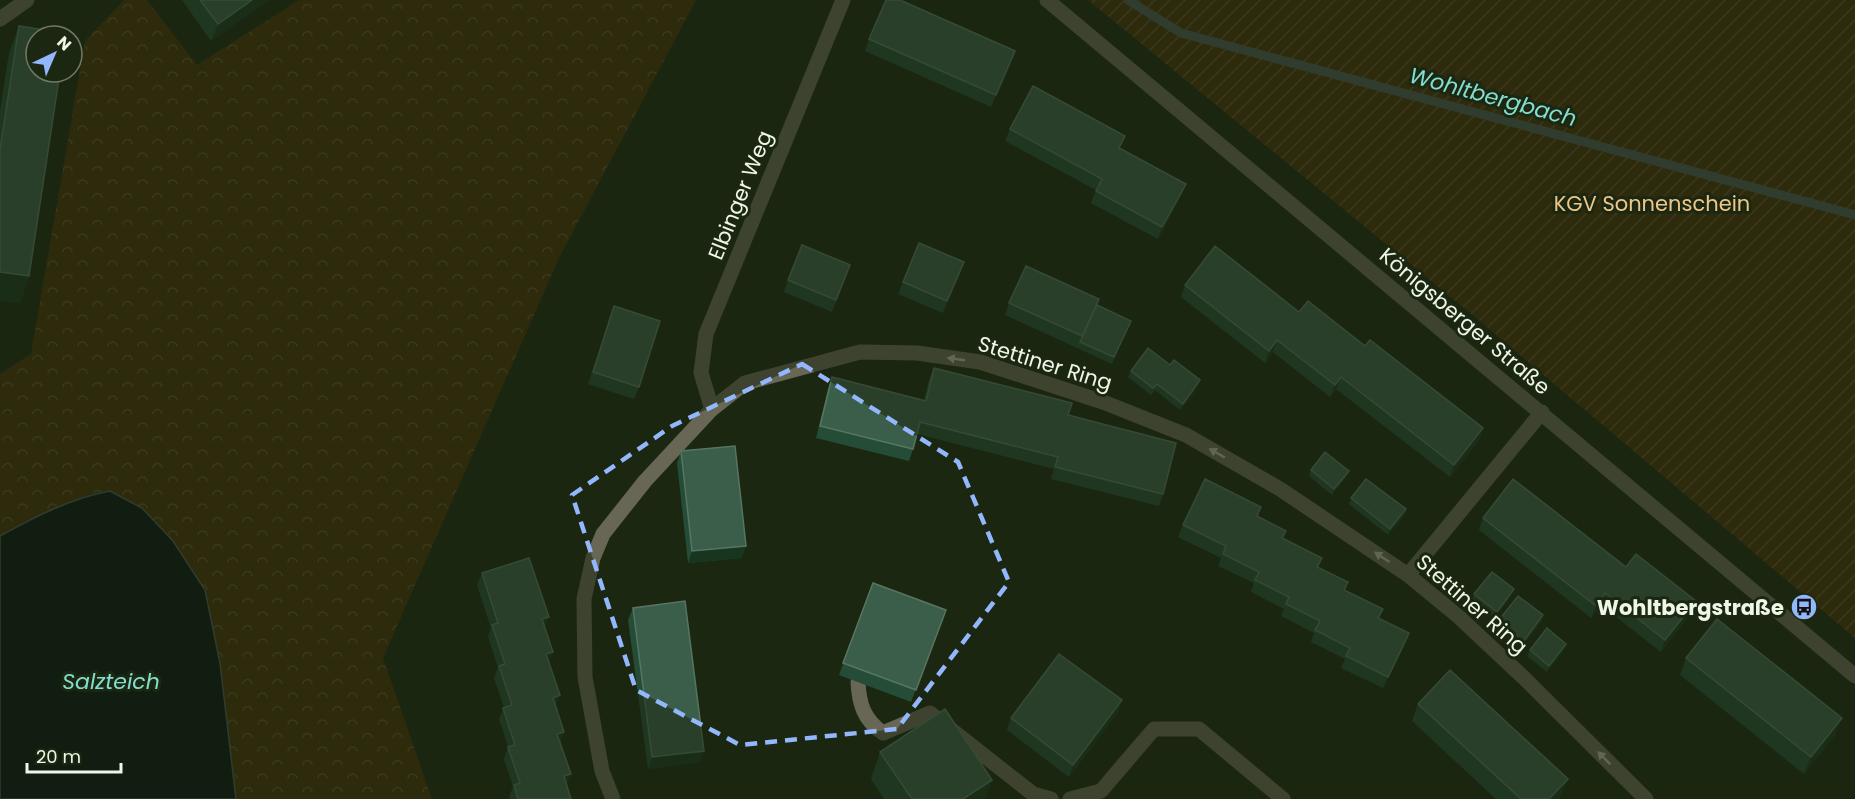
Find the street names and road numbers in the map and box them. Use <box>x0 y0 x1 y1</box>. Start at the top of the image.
street label: Elbinger Weg <box>701 126 779 264</box>
street label: Königsberger Straße <box>1373 241 1557 401</box>
street label: Stettiner Ring <box>974 329 1116 397</box>
street label: Stettiner Ring <box>1410 547 1534 661</box>

